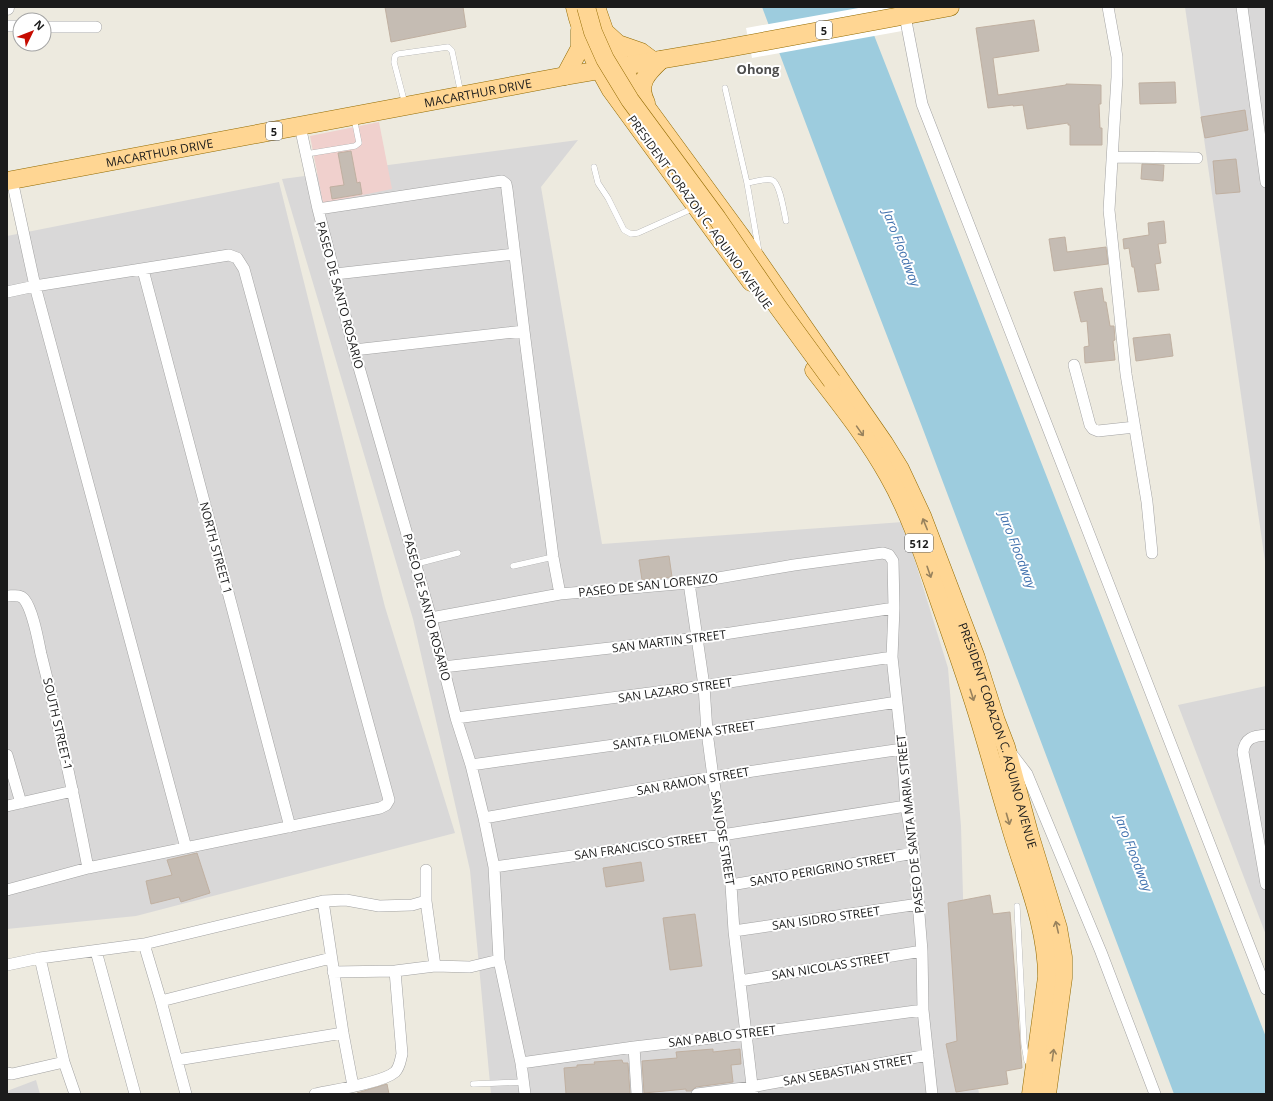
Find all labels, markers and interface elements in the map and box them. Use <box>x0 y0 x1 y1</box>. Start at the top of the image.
north arrow <box>12 12 52 52</box>
text: N <box>31 16 48 33</box>
road number: 5 <box>816 21 832 39</box>
district label: Ohong <box>737 60 780 78</box>
street label: MACARTHUR DRIVE <box>423 74 533 111</box>
street label: PRESIDENT CORAZON C. AQUINO AVENUE <box>624 112 776 312</box>
road number: 5 <box>266 122 282 140</box>
street label: MACARTHUR DRIVE <box>104 134 214 171</box>
water label: Jaro Floodway <box>878 204 925 290</box>
street label: PASEO DE SANTO ROSARIO <box>312 219 368 371</box>
one-way arrow <box>856 425 864 436</box>
street label: NORTH STREET 1 <box>196 500 236 596</box>
water label: Jaro Floodway <box>994 506 1041 592</box>
one-way arrow <box>921 518 929 530</box>
street label: PASEO DE SANTO ROSARIO <box>399 531 455 683</box>
road number: 512 <box>905 534 933 552</box>
one-way arrow <box>926 565 933 578</box>
street label: PASEO DE SAN LORENZO <box>577 569 719 601</box>
street label: PRESIDENT CORAZON C. AQUINO AVENUE <box>955 620 1042 850</box>
street label: SAN MARTIN STREET <box>611 626 727 656</box>
street label: SAN LAZARO STREET <box>617 674 734 706</box>
street label: SOUTH STREET-1 <box>39 676 77 772</box>
one-way arrow <box>968 688 976 700</box>
street label: SANTA FILOMENA STREET <box>612 717 757 753</box>
street label: PASEO DE SANTA MARIA STREET <box>892 733 928 914</box>
street label: SAN RAMON STREET <box>635 763 751 799</box>
street label: SAN JOSE STREET <box>707 789 739 887</box>
water label: Jaro Floodway <box>1110 809 1157 895</box>
one-way arrow <box>1005 813 1012 826</box>
street label: SAN FRANCISCO STREET <box>573 828 709 864</box>
street label: SANTO PERIGRINO STREET <box>748 848 898 890</box>
street label: SAN ISIDRO STREET <box>771 902 881 934</box>
one-way arrow <box>1053 920 1060 933</box>
street label: SAN NICOLAS STREET <box>771 948 892 984</box>
street label: SAN PABLO STREET <box>667 1021 777 1051</box>
one-way arrow <box>1049 1049 1057 1062</box>
street label: SAN SEBASTIAN STREET <box>782 1050 915 1090</box>

